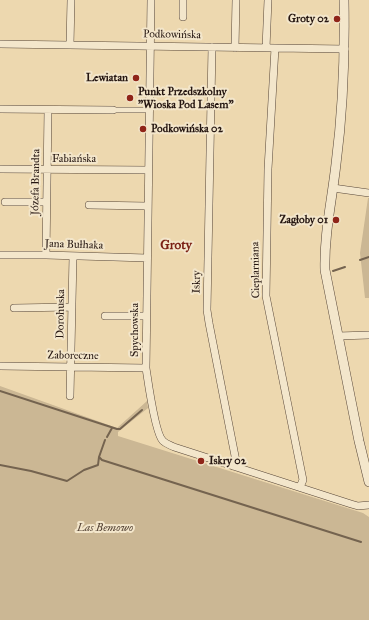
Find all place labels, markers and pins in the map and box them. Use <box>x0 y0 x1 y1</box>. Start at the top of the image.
place label: Groty 02 <box>288 12 329 26</box>
marker: Groty 02 <box>332 14 342 24</box>
place label: Lewiatan <box>86 71 128 85</box>
marker: Lewiatan <box>131 73 141 83</box>
place label: Punkt Przedszkolny "Wioska Pod Lasem" <box>138 85 234 111</box>
marker: Punkt Przedszkolny "Wioska Pod Lasem" <box>125 93 135 103</box>
place label: Podkowińska 02 <box>151 122 223 136</box>
marker: Podkowińska 02 <box>138 124 148 134</box>
place label: Zagłoby 01 <box>279 213 328 227</box>
marker: Zagłoby 01 <box>331 215 341 225</box>
place label: Iskry 02 <box>209 454 246 468</box>
marker: Iskry 02 <box>196 456 206 466</box>

